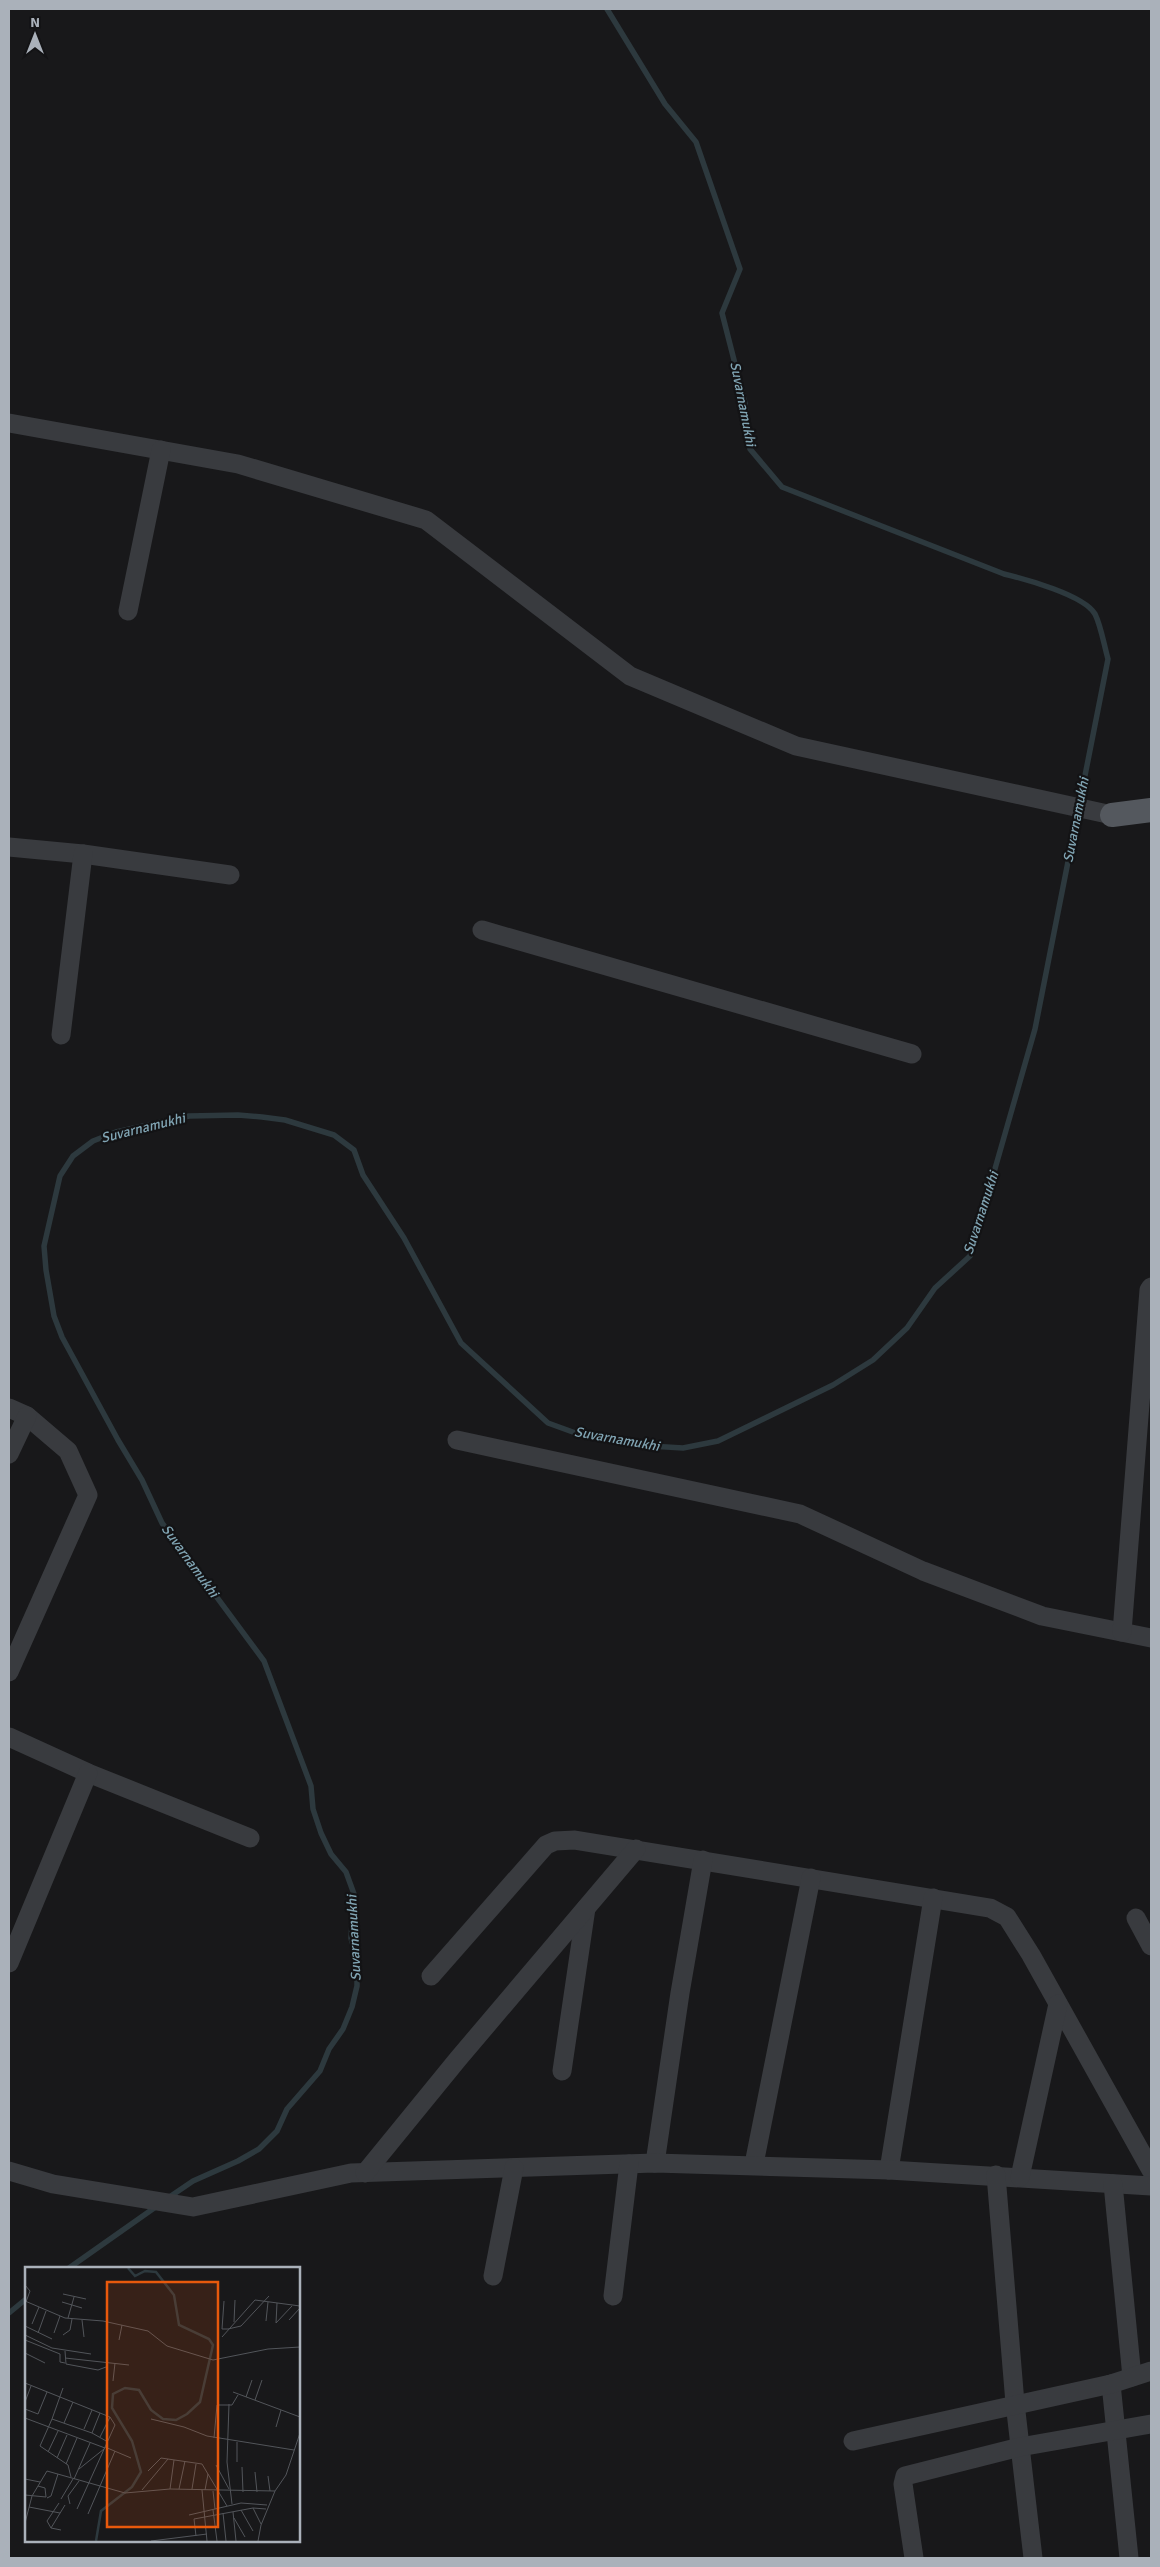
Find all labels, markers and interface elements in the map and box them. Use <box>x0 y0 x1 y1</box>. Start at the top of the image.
north arrow <box>10 10 60 60</box>
text: N <box>30 14 40 31</box>
water label: Suvarnamukhi <box>726 360 760 449</box>
water label: Suvarnamukhi <box>1059 775 1093 864</box>
water label: Suvarnamukhi <box>99 1109 188 1147</box>
water label: Suvarnamukhi <box>960 1168 1003 1257</box>
water label: Suvarnamukhi <box>573 1423 662 1455</box>
water label: Suvarnamukhi <box>158 1521 223 1602</box>
water label: Suvarnamukhi <box>343 1893 365 1981</box>
inset map <box>25 2267 300 2542</box>

